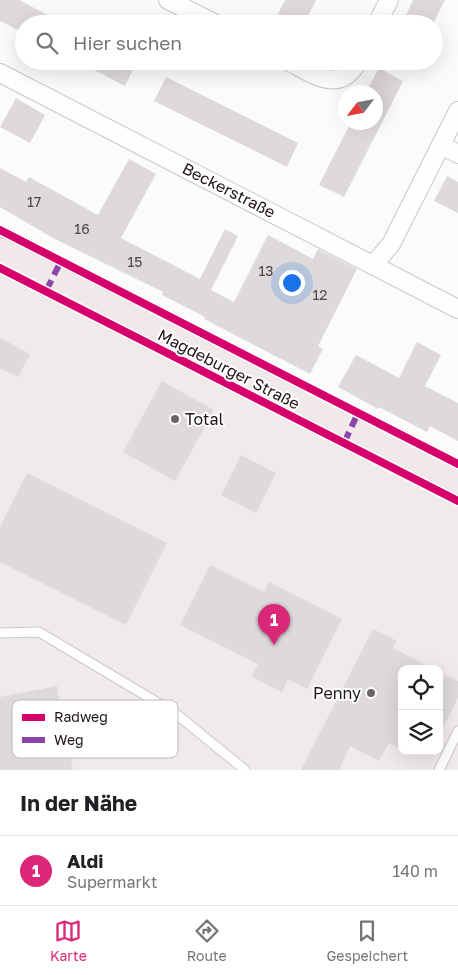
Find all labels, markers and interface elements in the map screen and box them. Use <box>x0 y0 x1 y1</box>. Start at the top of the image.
search box <box>15 15 443 70</box>
icon: search <box>33 29 61 57</box>
text: Hier suchen <box>73 31 182 54</box>
north arrow <box>338 85 383 130</box>
street label: Beckerstraße <box>179 158 279 222</box>
house number: 17 <box>27 193 41 210</box>
house number: 16 <box>74 220 90 237</box>
house number: 15 <box>128 253 142 270</box>
house number: 13 <box>259 262 273 279</box>
your location <box>279 270 305 296</box>
house number: 12 <box>313 286 327 303</box>
street label: Magdeburger Straße <box>155 325 303 413</box>
place label: Total <box>185 409 224 429</box>
marker: Total <box>169 413 181 425</box>
pin: 1 <box>258 604 290 645</box>
map controls <box>398 665 443 755</box>
button: locate <box>398 665 443 710</box>
place label: Penny <box>313 683 361 703</box>
marker: Penny <box>365 687 377 699</box>
legend <box>12 700 178 758</box>
text: Radweg <box>54 708 108 725</box>
button: layers <box>398 710 443 755</box>
text: Weg <box>54 731 84 748</box>
text: In der Nähe <box>20 790 137 816</box>
text: Aldi <box>67 849 103 872</box>
text: 1 <box>32 861 40 881</box>
text: 140 m <box>392 861 438 881</box>
text: Supermarkt <box>67 872 157 892</box>
tab: Karte <box>50 917 87 964</box>
tab: Route <box>187 917 227 964</box>
tab: Gespeichert <box>326 917 408 964</box>

